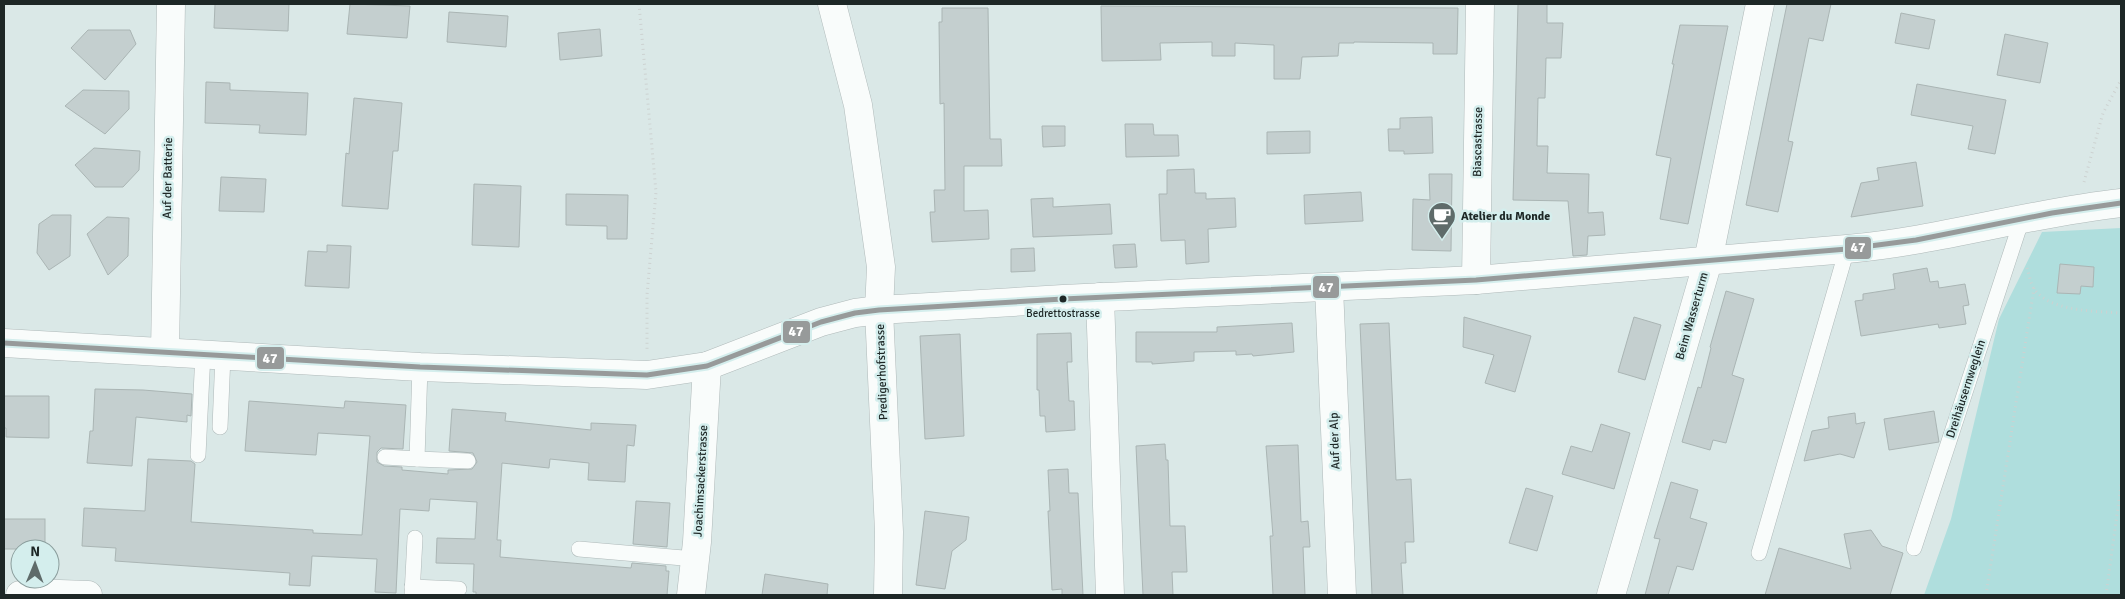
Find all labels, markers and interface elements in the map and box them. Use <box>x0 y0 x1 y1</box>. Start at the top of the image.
street label: Biascastrasse <box>1470 107 1486 177</box>
street label: Auf der Batterie <box>160 137 176 219</box>
cafe icon: Atelier du Monde <box>1427 201 1457 240</box>
place label: Atelier du Monde <box>1461 209 1550 224</box>
line badge: 47 <box>1844 236 1872 260</box>
text: 47 <box>1850 239 1866 256</box>
street label: Beim Wasserturm <box>1672 270 1712 362</box>
line badge: 47 <box>1312 275 1340 299</box>
text: 47 <box>1318 279 1334 296</box>
marker: Bedrettostrasse <box>1058 294 1068 304</box>
place label: Bedrettostrasse <box>1026 307 1100 320</box>
line badge: 47 <box>782 320 811 344</box>
text: 47 <box>788 323 804 340</box>
street label: Predigerhofstrasse <box>873 324 891 420</box>
street label: Dreihäusernweglein <box>1943 338 1989 440</box>
line badge: 47 <box>256 346 285 370</box>
text: 47 <box>262 350 278 367</box>
street label: Auf der Alp <box>1327 412 1343 470</box>
street label: Joachimsackerstrasse <box>691 425 711 537</box>
north arrow <box>10 539 60 589</box>
text: N <box>30 543 40 560</box>

